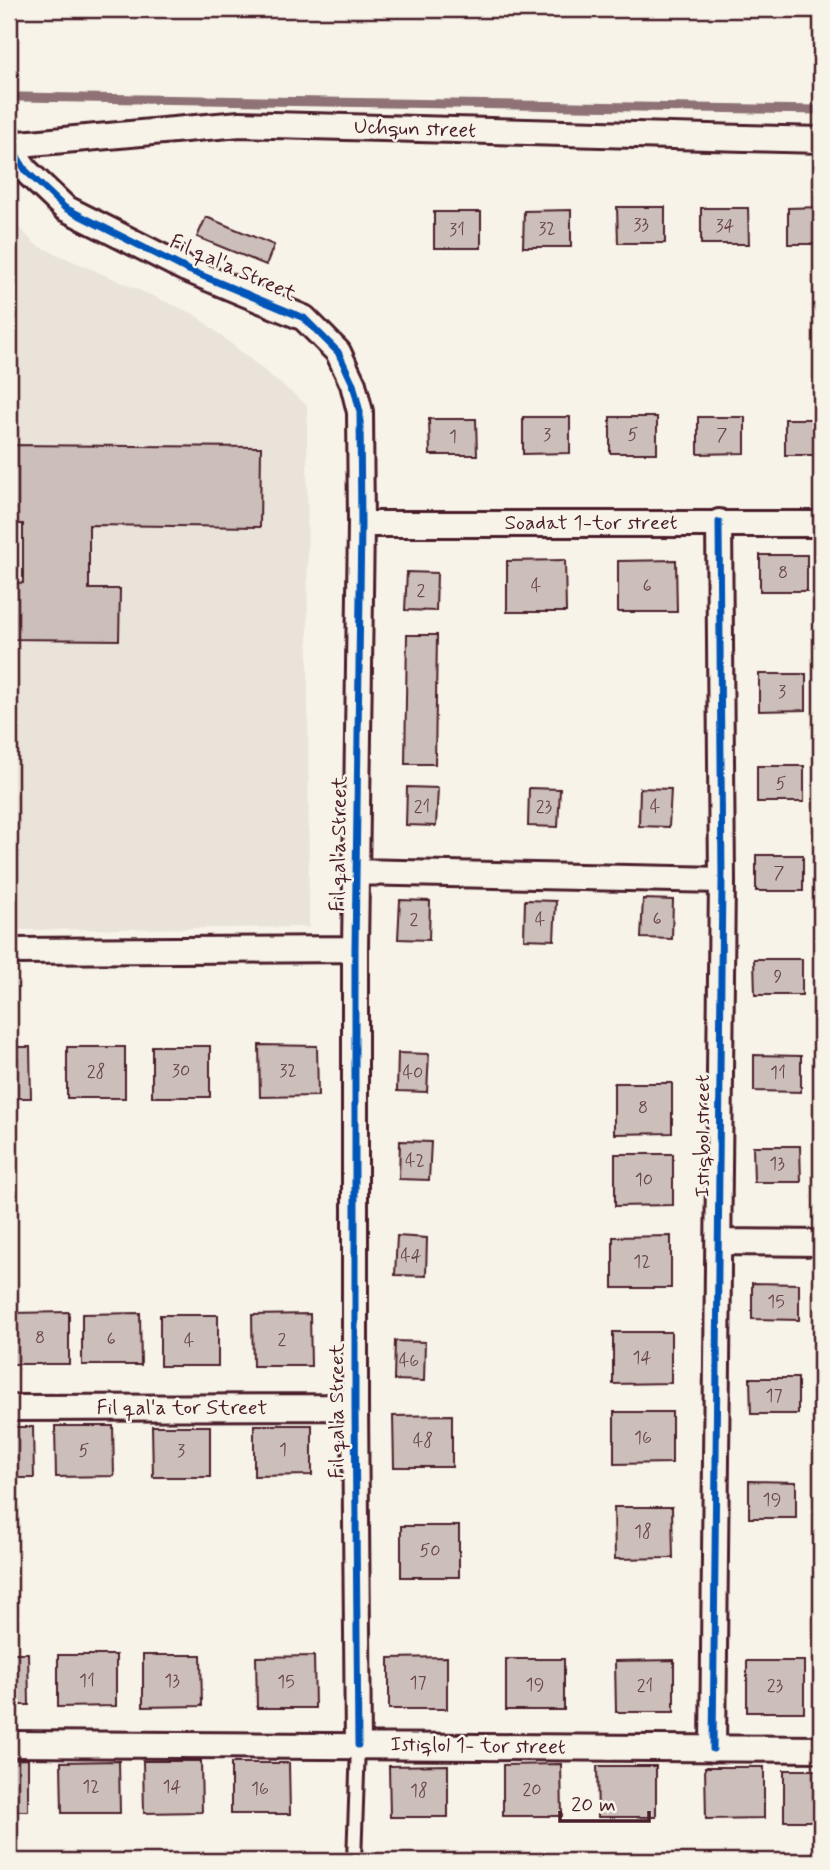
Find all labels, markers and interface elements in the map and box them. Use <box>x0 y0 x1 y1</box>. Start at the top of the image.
street label: Uchqun street <box>353 113 477 145</box>
house number: 33 <box>633 213 649 237</box>
house number: 34 <box>715 214 735 238</box>
house number: 32 <box>538 217 556 241</box>
house number: 31 <box>449 218 465 242</box>
street label: Fil qal'a Street <box>165 228 301 309</box>
house number: 3 <box>543 423 551 447</box>
house number: 5 <box>628 423 639 447</box>
house number: 7 <box>717 423 728 447</box>
house number: 1 <box>449 425 457 449</box>
street label: Soadat 1-tor street <box>504 509 678 537</box>
house number: 8 <box>778 561 788 585</box>
house number: 4 <box>531 574 541 598</box>
house number: 6 <box>642 574 652 598</box>
house number: 2 <box>417 579 426 603</box>
house number: 3 <box>778 680 786 704</box>
house number: 5 <box>776 772 787 796</box>
street label: Fil qal'a Street <box>324 775 354 912</box>
house number: 21 <box>414 795 430 819</box>
house number: 23 <box>536 795 553 819</box>
house number: 4 <box>650 795 660 819</box>
house number: 7 <box>774 861 785 885</box>
house number: 6 <box>652 907 662 931</box>
house number: 2 <box>410 908 419 932</box>
house number: 4 <box>535 908 545 932</box>
house number: 9 <box>774 965 783 989</box>
house number: 30 <box>172 1059 190 1083</box>
house number: 32 <box>279 1059 297 1083</box>
house number: 28 <box>87 1060 105 1084</box>
house number: 40 <box>403 1061 423 1085</box>
house number: 11 <box>770 1061 786 1085</box>
street label: Istiqbol street <box>689 1074 717 1197</box>
house number: 8 <box>638 1096 648 1120</box>
house number: 42 <box>405 1149 425 1173</box>
house number: 13 <box>769 1152 785 1176</box>
house number: 10 <box>635 1168 653 1192</box>
house number: 44 <box>400 1244 422 1268</box>
house number: 12 <box>633 1250 651 1274</box>
house number: 15 <box>767 1290 785 1314</box>
house number: 8 <box>35 1326 45 1350</box>
house number: 6 <box>106 1327 116 1351</box>
house number: 2 <box>278 1328 287 1352</box>
house number: 4 <box>184 1329 194 1353</box>
street label: Fil qal'a Street <box>323 1342 351 1479</box>
house number: 14 <box>633 1346 652 1370</box>
house number: 46 <box>399 1349 419 1373</box>
house number: 17 <box>765 1384 783 1408</box>
street label: Fil qal'a tor Street <box>96 1394 268 1422</box>
house number: 16 <box>634 1426 652 1450</box>
house number: 48 <box>413 1429 433 1453</box>
house number: 1 <box>279 1438 287 1462</box>
house number: 5 <box>79 1439 90 1463</box>
house number: 3 <box>177 1439 185 1463</box>
house number: 19 <box>763 1488 781 1512</box>
house number: 18 <box>634 1520 652 1544</box>
house number: 50 <box>419 1539 441 1563</box>
house number: 11 <box>79 1669 95 1693</box>
house number: 13 <box>164 1669 180 1693</box>
house number: 15 <box>277 1670 295 1694</box>
house number: 17 <box>409 1671 427 1695</box>
house number: 19 <box>526 1673 544 1697</box>
house number: 21 <box>637 1674 653 1698</box>
house number: 23 <box>767 1674 784 1698</box>
street label: Istiqlol 1- tor street <box>390 1730 566 1762</box>
house number: 12 <box>82 1775 100 1799</box>
house number: 14 <box>163 1775 182 1799</box>
house number: 16 <box>251 1777 269 1801</box>
house number: 20 <box>522 1778 542 1802</box>
house number: 18 <box>410 1779 428 1803</box>
scale bar <box>560 1779 650 1823</box>
text: 20 m <box>571 1791 616 1819</box>

